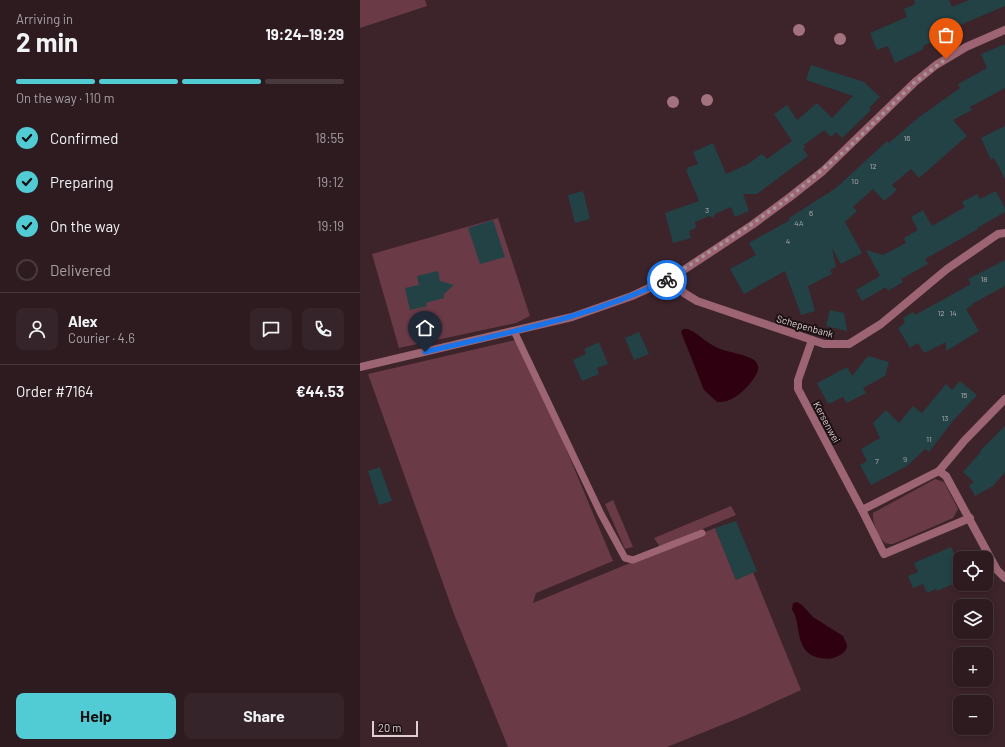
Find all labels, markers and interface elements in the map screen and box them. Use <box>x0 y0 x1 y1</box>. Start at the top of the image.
text: Arriving in <box>16 11 73 27</box>
pin <box>929 18 963 59</box>
icon: bag <box>935 24 957 46</box>
text: 19:24–19:29 <box>266 25 344 43</box>
text: 2 min <box>16 26 78 57</box>
text: On the way · 110 m <box>16 90 114 106</box>
icon: check <box>16 127 38 149</box>
text: Confirmed <box>50 129 118 147</box>
text: 18:55 <box>315 130 344 146</box>
house number: 16 <box>904 133 910 143</box>
house number: 12 <box>869 161 877 171</box>
icon: check <box>16 171 38 193</box>
text: Preparing <box>50 173 114 191</box>
text: 19:12 <box>317 174 344 190</box>
house number: 10 <box>851 176 859 186</box>
house number: 3 <box>705 205 709 215</box>
house number: 6 <box>809 208 813 218</box>
icon: check <box>16 215 38 237</box>
text: On the way <box>50 217 120 235</box>
text: 19:19 <box>317 218 344 234</box>
house number: 4A <box>794 218 804 228</box>
house number: 4 <box>786 236 790 246</box>
courier <box>647 260 687 300</box>
text: Delivered <box>50 261 111 279</box>
icon: bike <box>656 269 678 291</box>
house number: 18 <box>981 274 987 284</box>
button: person <box>16 308 58 350</box>
button: chat <box>250 308 292 350</box>
button: phone <box>302 308 344 350</box>
house number: 12 <box>937 308 945 318</box>
house number: 14 <box>949 308 957 318</box>
pin <box>408 311 442 352</box>
text: Alex <box>68 312 98 330</box>
street label: Schepenbank <box>775 312 835 340</box>
icon: home <box>414 317 436 339</box>
text: Courier · 4.6 <box>68 330 135 346</box>
text: Order #7164 <box>16 382 94 400</box>
text: €44.53 <box>296 382 344 400</box>
house number: 15 <box>961 390 967 400</box>
street label: Kersenwei <box>811 399 843 445</box>
house number: 13 <box>942 413 948 423</box>
house number: 11 <box>926 434 932 444</box>
house number: 9 <box>903 454 907 464</box>
house number: 7 <box>875 456 879 466</box>
map controls <box>953 551 993 735</box>
button: locate <box>953 551 993 591</box>
button: layers <box>953 599 993 639</box>
button: + <box>953 647 993 687</box>
button: Help <box>16 693 176 739</box>
button: Share <box>184 693 344 739</box>
button: − <box>953 695 993 735</box>
scale bar <box>372 719 418 738</box>
text: 20 m <box>378 721 401 734</box>

